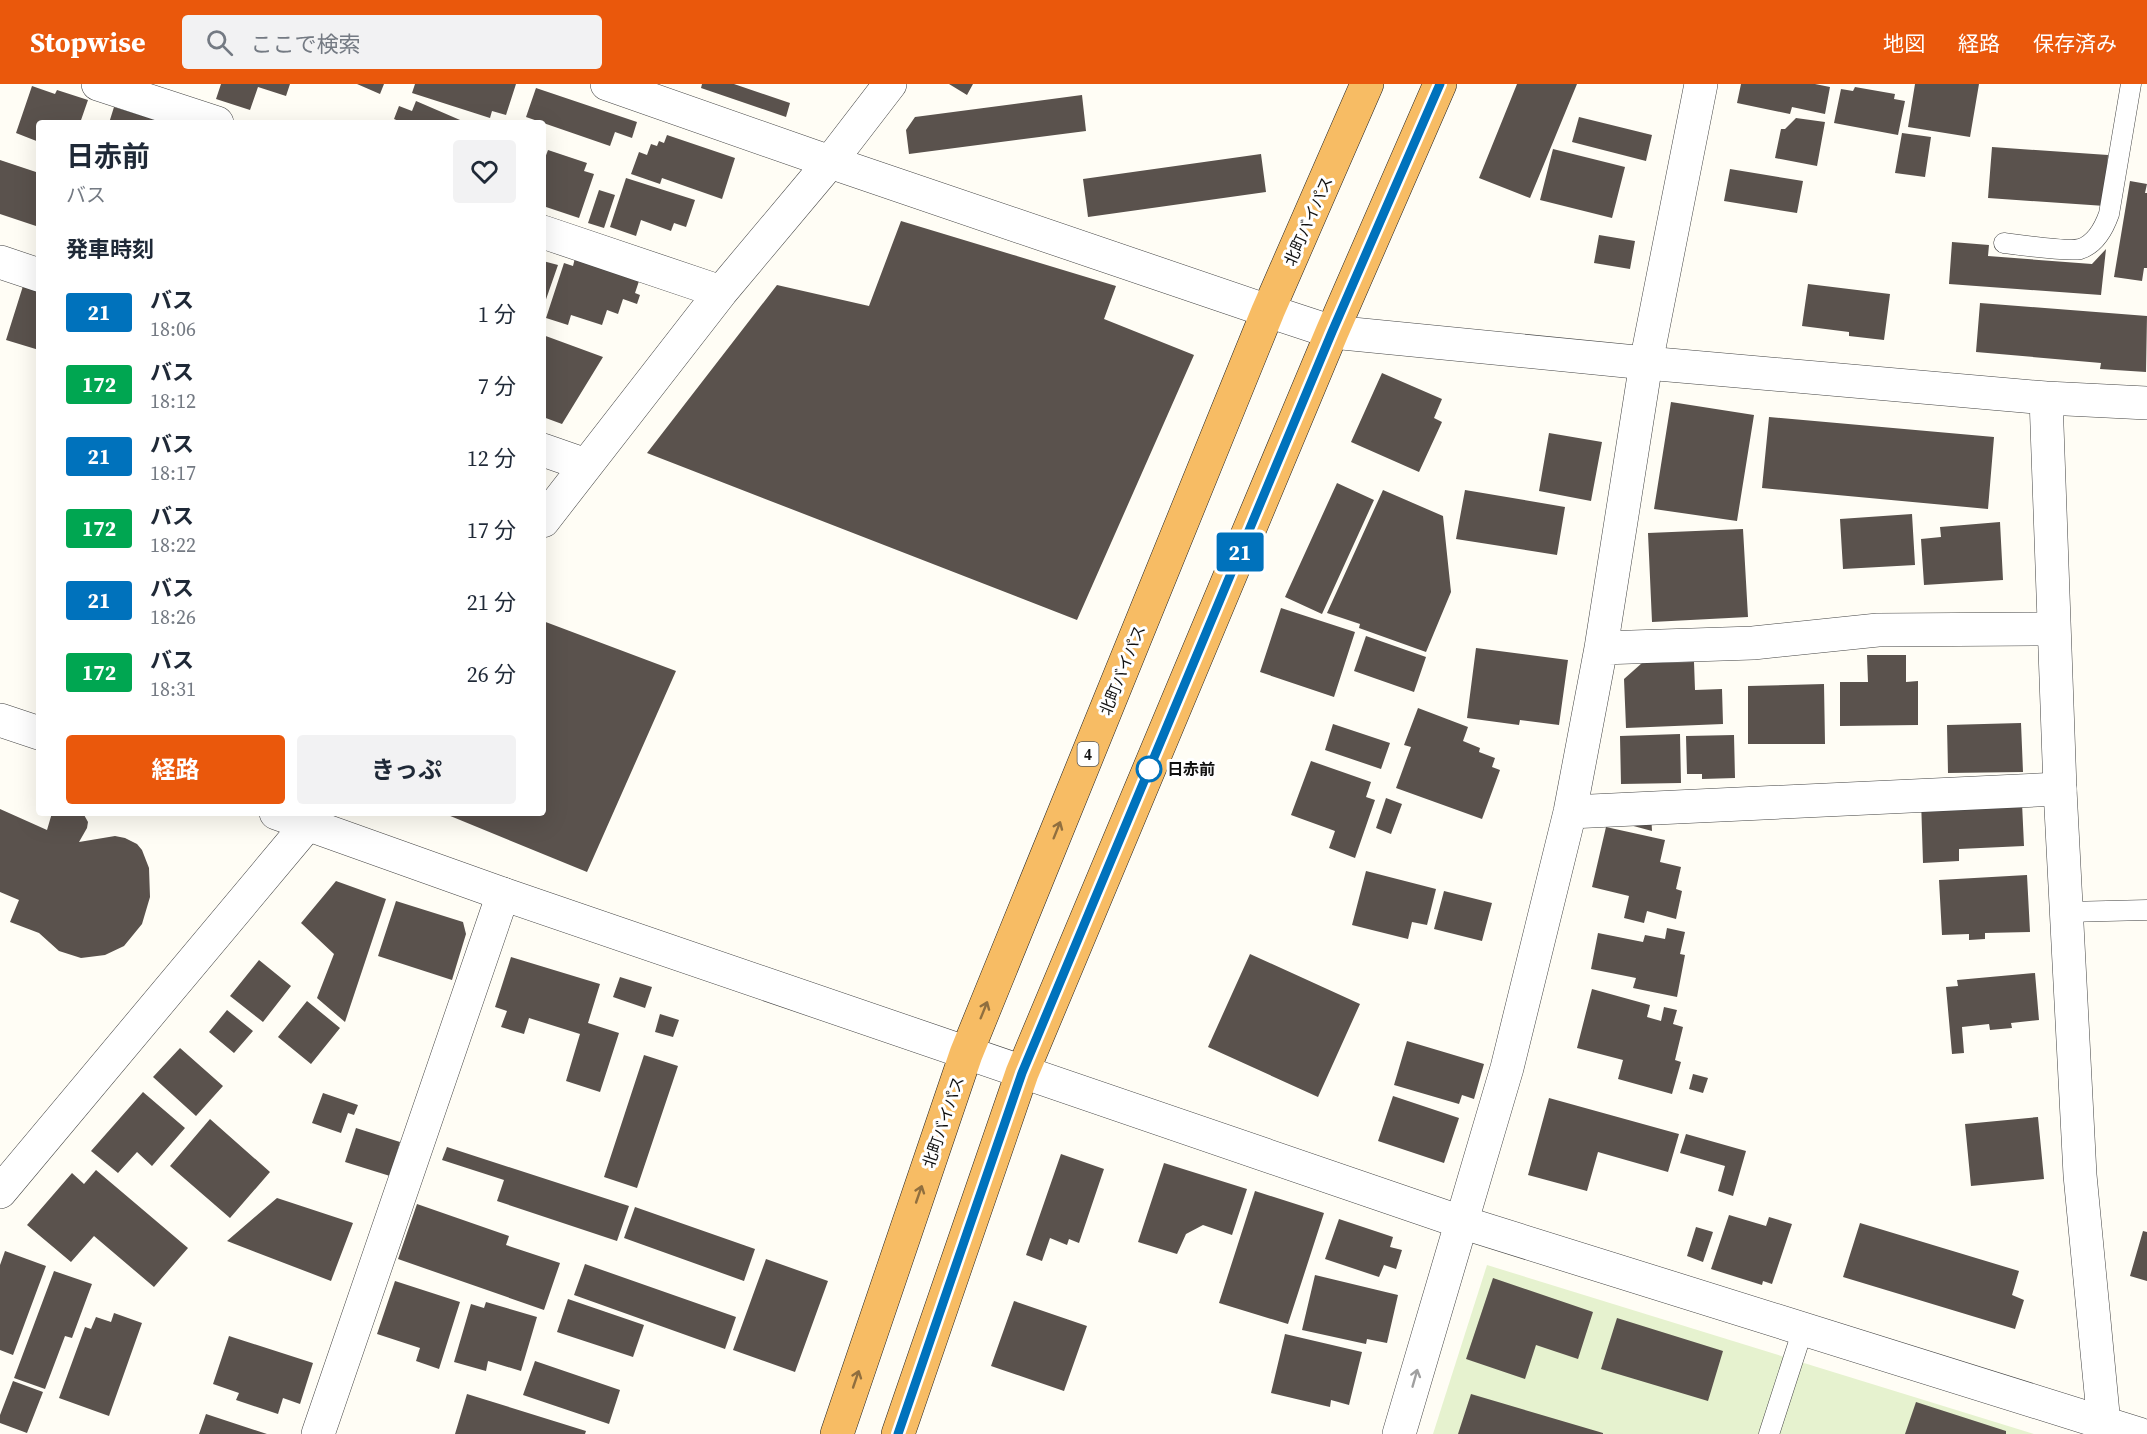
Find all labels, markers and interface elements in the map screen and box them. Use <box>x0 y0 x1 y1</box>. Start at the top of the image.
search box <box>182 15 602 69</box>
text: Stopwise <box>30 23 146 61</box>
icon: search <box>203 26 236 59</box>
text: ここで検索 <box>251 29 361 59</box>
text: 地図 <box>1883 29 1925 58</box>
text: 経路 <box>1958 29 2000 58</box>
text: 保存済み <box>2033 29 2117 58</box>
text: 日赤前 <box>66 137 150 175</box>
button: heart <box>453 140 516 203</box>
street label: 北町バイパス <box>1278 173 1338 269</box>
text: バス <box>66 181 106 209</box>
text: 発車時刻 <box>66 234 154 264</box>
text: バス <box>150 285 194 315</box>
text: 21 <box>88 298 110 327</box>
text: 1 分 <box>478 299 516 329</box>
text: 18:06 <box>150 315 196 343</box>
text: バス <box>150 357 194 387</box>
text: 172 <box>82 370 116 399</box>
text: 7 分 <box>478 371 516 401</box>
text: 18:12 <box>150 387 196 415</box>
text: バス <box>150 429 194 459</box>
text: 21 <box>88 442 110 471</box>
text: 12 分 <box>467 443 516 473</box>
text: 18:17 <box>150 459 196 487</box>
text: バス <box>150 501 194 531</box>
text: 172 <box>82 514 116 543</box>
text: 17 分 <box>467 515 516 545</box>
text: 18:22 <box>150 531 196 559</box>
line badge: 21 <box>1213 532 1267 572</box>
text: 21 <box>1229 538 1251 567</box>
text: バス <box>150 573 194 603</box>
text: 21 <box>88 586 110 615</box>
text: 21 分 <box>467 587 516 617</box>
text: 18:26 <box>150 603 196 631</box>
street label: 北町バイパス <box>1094 622 1150 718</box>
text: バス <box>150 645 194 675</box>
text: 172 <box>82 658 116 687</box>
text: 26 分 <box>467 659 516 689</box>
text: 18:31 <box>150 675 196 703</box>
button: 経路 <box>66 735 285 804</box>
button: きっぷ <box>297 735 516 804</box>
road number: 4 <box>1078 742 1098 766</box>
marker: 日赤前 <box>1136 756 1162 782</box>
place label: 日赤前 <box>1167 758 1215 780</box>
one-way arrow <box>1052 821 1063 839</box>
one-way arrow <box>979 1001 990 1020</box>
street label: 北町バイパス <box>917 1073 969 1171</box>
one-way arrow <box>914 1185 925 1204</box>
one-way arrow <box>1410 1369 1421 1388</box>
one-way arrow <box>851 1370 862 1389</box>

